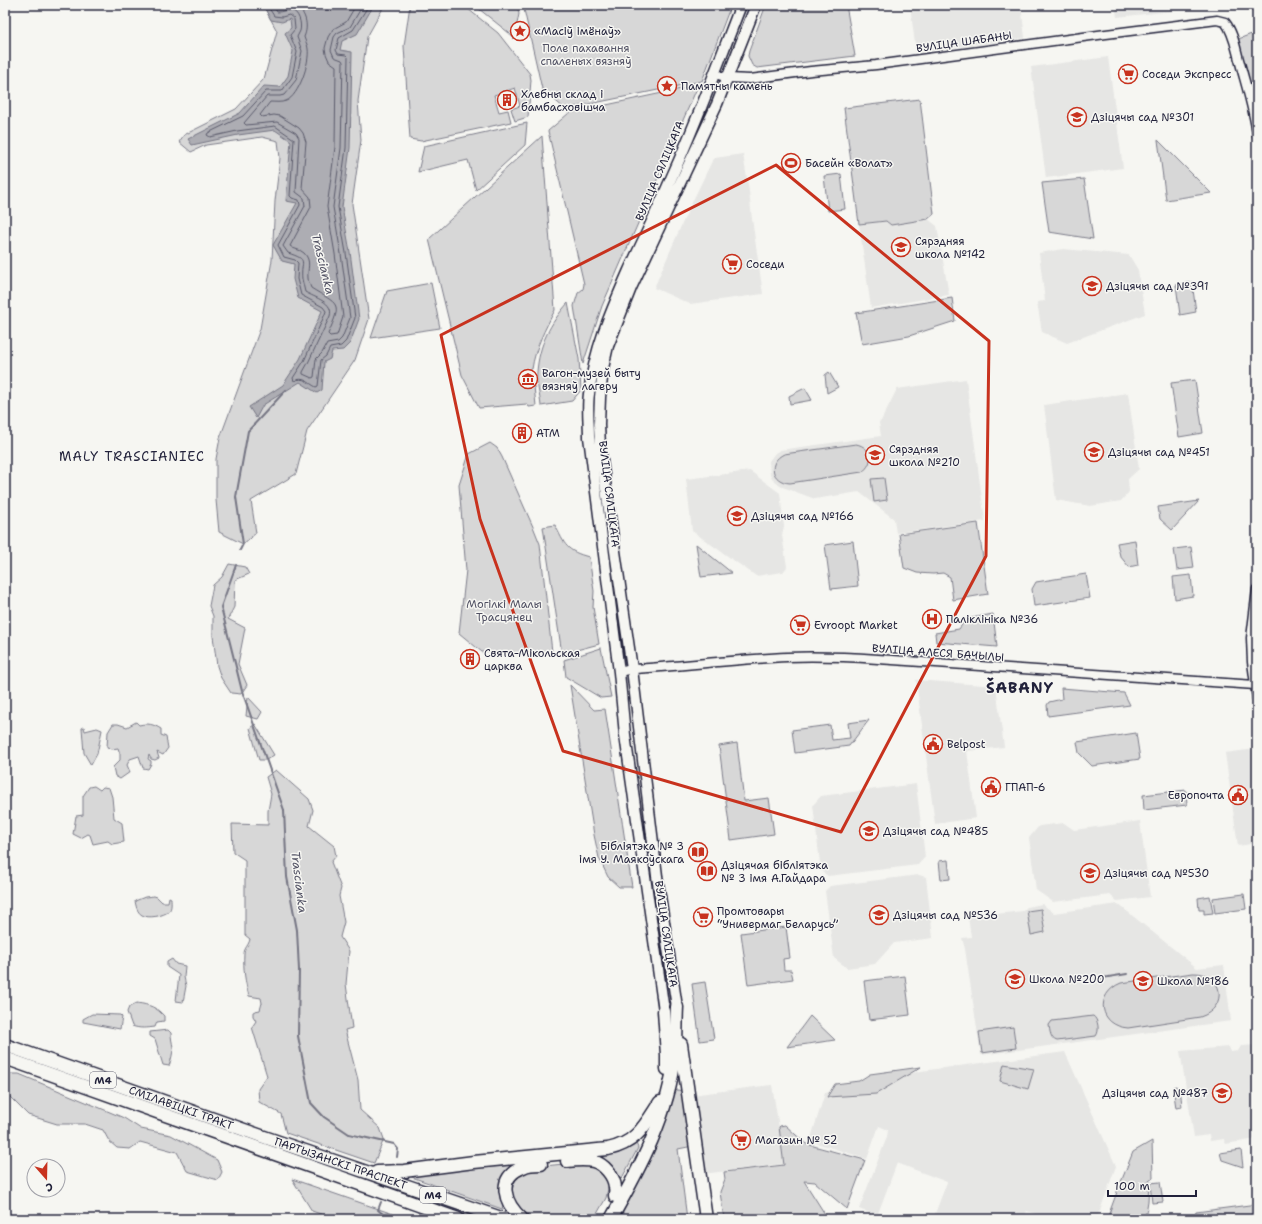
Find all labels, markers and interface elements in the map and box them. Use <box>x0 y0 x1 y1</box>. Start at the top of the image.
place icon: «Масіў імёнаў» <box>509 20 531 42</box>
place label: «Масіў імёнаў» <box>534 24 621 39</box>
street label: ВУЛІЦА ШАБАНЫ <box>915 28 1013 56</box>
park label: Поле пахавання спаленых вязняў <box>540 41 632 69</box>
supermarket icon: Соседи Экспресс <box>1117 63 1139 85</box>
place label: Соседи Экспресс <box>1142 67 1232 82</box>
place icon: Памятны камень <box>656 75 678 97</box>
place label: Памятны камень <box>681 79 773 94</box>
place label: Хлебны склад і бамбасховішча <box>521 87 606 115</box>
building icon: Хлебны склад і бамбасховішча <box>496 89 518 111</box>
school or university icon: Дзіцячы сад №301 <box>1066 106 1088 128</box>
place label: Дзіцячы сад №301 <box>1091 110 1194 125</box>
street label: ВУЛІЦА СЯЛІЦКАГА <box>632 119 688 223</box>
sports icon: Басейн «Волат» <box>780 152 802 174</box>
place label: Басейн «Волат» <box>805 156 893 171</box>
water label: Trascianka <box>308 232 338 296</box>
place label: Сярэдняя школа №142 <box>915 234 986 262</box>
school or university icon: Сярэдняя школа №142 <box>890 236 912 258</box>
supermarket icon: Соседи <box>721 253 743 275</box>
place label: Соседи <box>746 257 784 272</box>
school or university icon: Дзіцячы сад №391 <box>1081 275 1103 297</box>
place label: Дзіцячы сад №391 <box>1106 279 1209 294</box>
place label: Вагон-музей быту вязняў лагеру <box>542 366 641 394</box>
museum icon: Вагон-музей быту вязняў лагеру <box>517 368 539 390</box>
building icon: АТМ <box>511 422 533 444</box>
place label: АТМ <box>536 426 560 441</box>
street label: ВУЛІЦА СЯЛІЦКАГА <box>595 440 623 548</box>
school or university icon: Дзіцячы сад №451 <box>1083 441 1105 463</box>
place label: Сярэдняя школа №210 <box>889 442 960 470</box>
school or university icon: Сярэдняя школа №210 <box>864 444 886 466</box>
place label: Дзіцячы сад №451 <box>1108 445 1210 460</box>
district label: MALY TRASCIANIEC <box>59 448 205 465</box>
school or university icon: Дзіцячы сад №166 <box>726 505 748 527</box>
place label: Дзіцячы сад №166 <box>751 509 854 524</box>
park label: Могілкі Малы Трасцянец <box>466 597 542 625</box>
hospital icon: Паліклініка №36 <box>921 608 943 630</box>
place label: Паліклініка №36 <box>946 612 1038 627</box>
supermarket icon: Evroopt Market <box>789 614 811 636</box>
place label: Evroopt Market <box>814 618 898 633</box>
street label: ВУЛІЦА АЛЕСЯ БАЧЫЛЫ <box>872 641 1004 665</box>
place label: Свята-Мікольская царква <box>484 646 580 674</box>
building icon: Свята-Мікольская царква <box>459 648 481 670</box>
district label: ŠABANY <box>986 677 1054 698</box>
public building icon: Belpost <box>922 733 944 755</box>
place label: Belpost <box>947 737 986 752</box>
public building icon: ГПАП-6 <box>980 776 1002 798</box>
place label: ГПАП-6 <box>1005 780 1046 795</box>
public building icon: Европочта <box>1227 784 1249 806</box>
place label: Европочта <box>1168 788 1224 803</box>
school or university icon: Дзіцячы сад №485 <box>858 820 880 842</box>
place label: Дзіцячы сад №485 <box>883 824 989 839</box>
place label: Бібліятэка № 3 імя У. Маякоўскага <box>579 839 684 867</box>
library icon: Бібліятэка № 3 імя У. Маякоўскага <box>687 841 709 863</box>
water label: Trascianka <box>287 850 311 914</box>
place label: Дзіцячая бібліятэка № 3 імя А.Гайдара <box>721 858 828 886</box>
library icon: Дзіцячая бібліятэка № 3 імя А.Гайдара <box>696 860 718 882</box>
school or university icon: Дзіцячы сад №530 <box>1079 862 1101 884</box>
place label: Дзіцячы сад №530 <box>1104 866 1209 881</box>
street label: ВУЛІЦА СЯЛІЦКАГА <box>651 880 681 988</box>
place label: Промтовары “Универмаг Беларусь” <box>717 904 839 932</box>
school or university icon: Дзіцячы сад №536 <box>868 904 890 926</box>
supermarket icon: Промтовары “Универмаг Беларусь” <box>692 906 714 928</box>
place label: Дзіцячы сад №536 <box>893 908 998 923</box>
school or university icon: Школа №200 <box>1004 968 1026 990</box>
school or university icon: Школа №186 <box>1132 970 1154 992</box>
place label: Школа №200 <box>1029 972 1104 987</box>
place label: Школа №186 <box>1157 974 1229 989</box>
road number: М4 <box>90 1072 116 1088</box>
street label: СМІЛАВІЦКІ ТРАКТ <box>127 1082 236 1133</box>
school or university icon: Дзіцячы сад №487 <box>1211 1082 1233 1104</box>
place label: Дзіцячы сад №487 <box>1102 1086 1208 1101</box>
supermarket icon: Магазин № 52 <box>730 1129 752 1151</box>
place label: Магазин № 52 <box>755 1133 837 1148</box>
street label: ПАРТЫЗАНСКІ ПРАСПЕКТ <box>273 1134 409 1193</box>
north arrow <box>26 1158 66 1198</box>
scale bar <box>1108 1172 1196 1198</box>
text: 100 m <box>1114 1178 1150 1194</box>
text: С <box>43 1179 55 1195</box>
road number: М4 <box>420 1187 446 1203</box>

